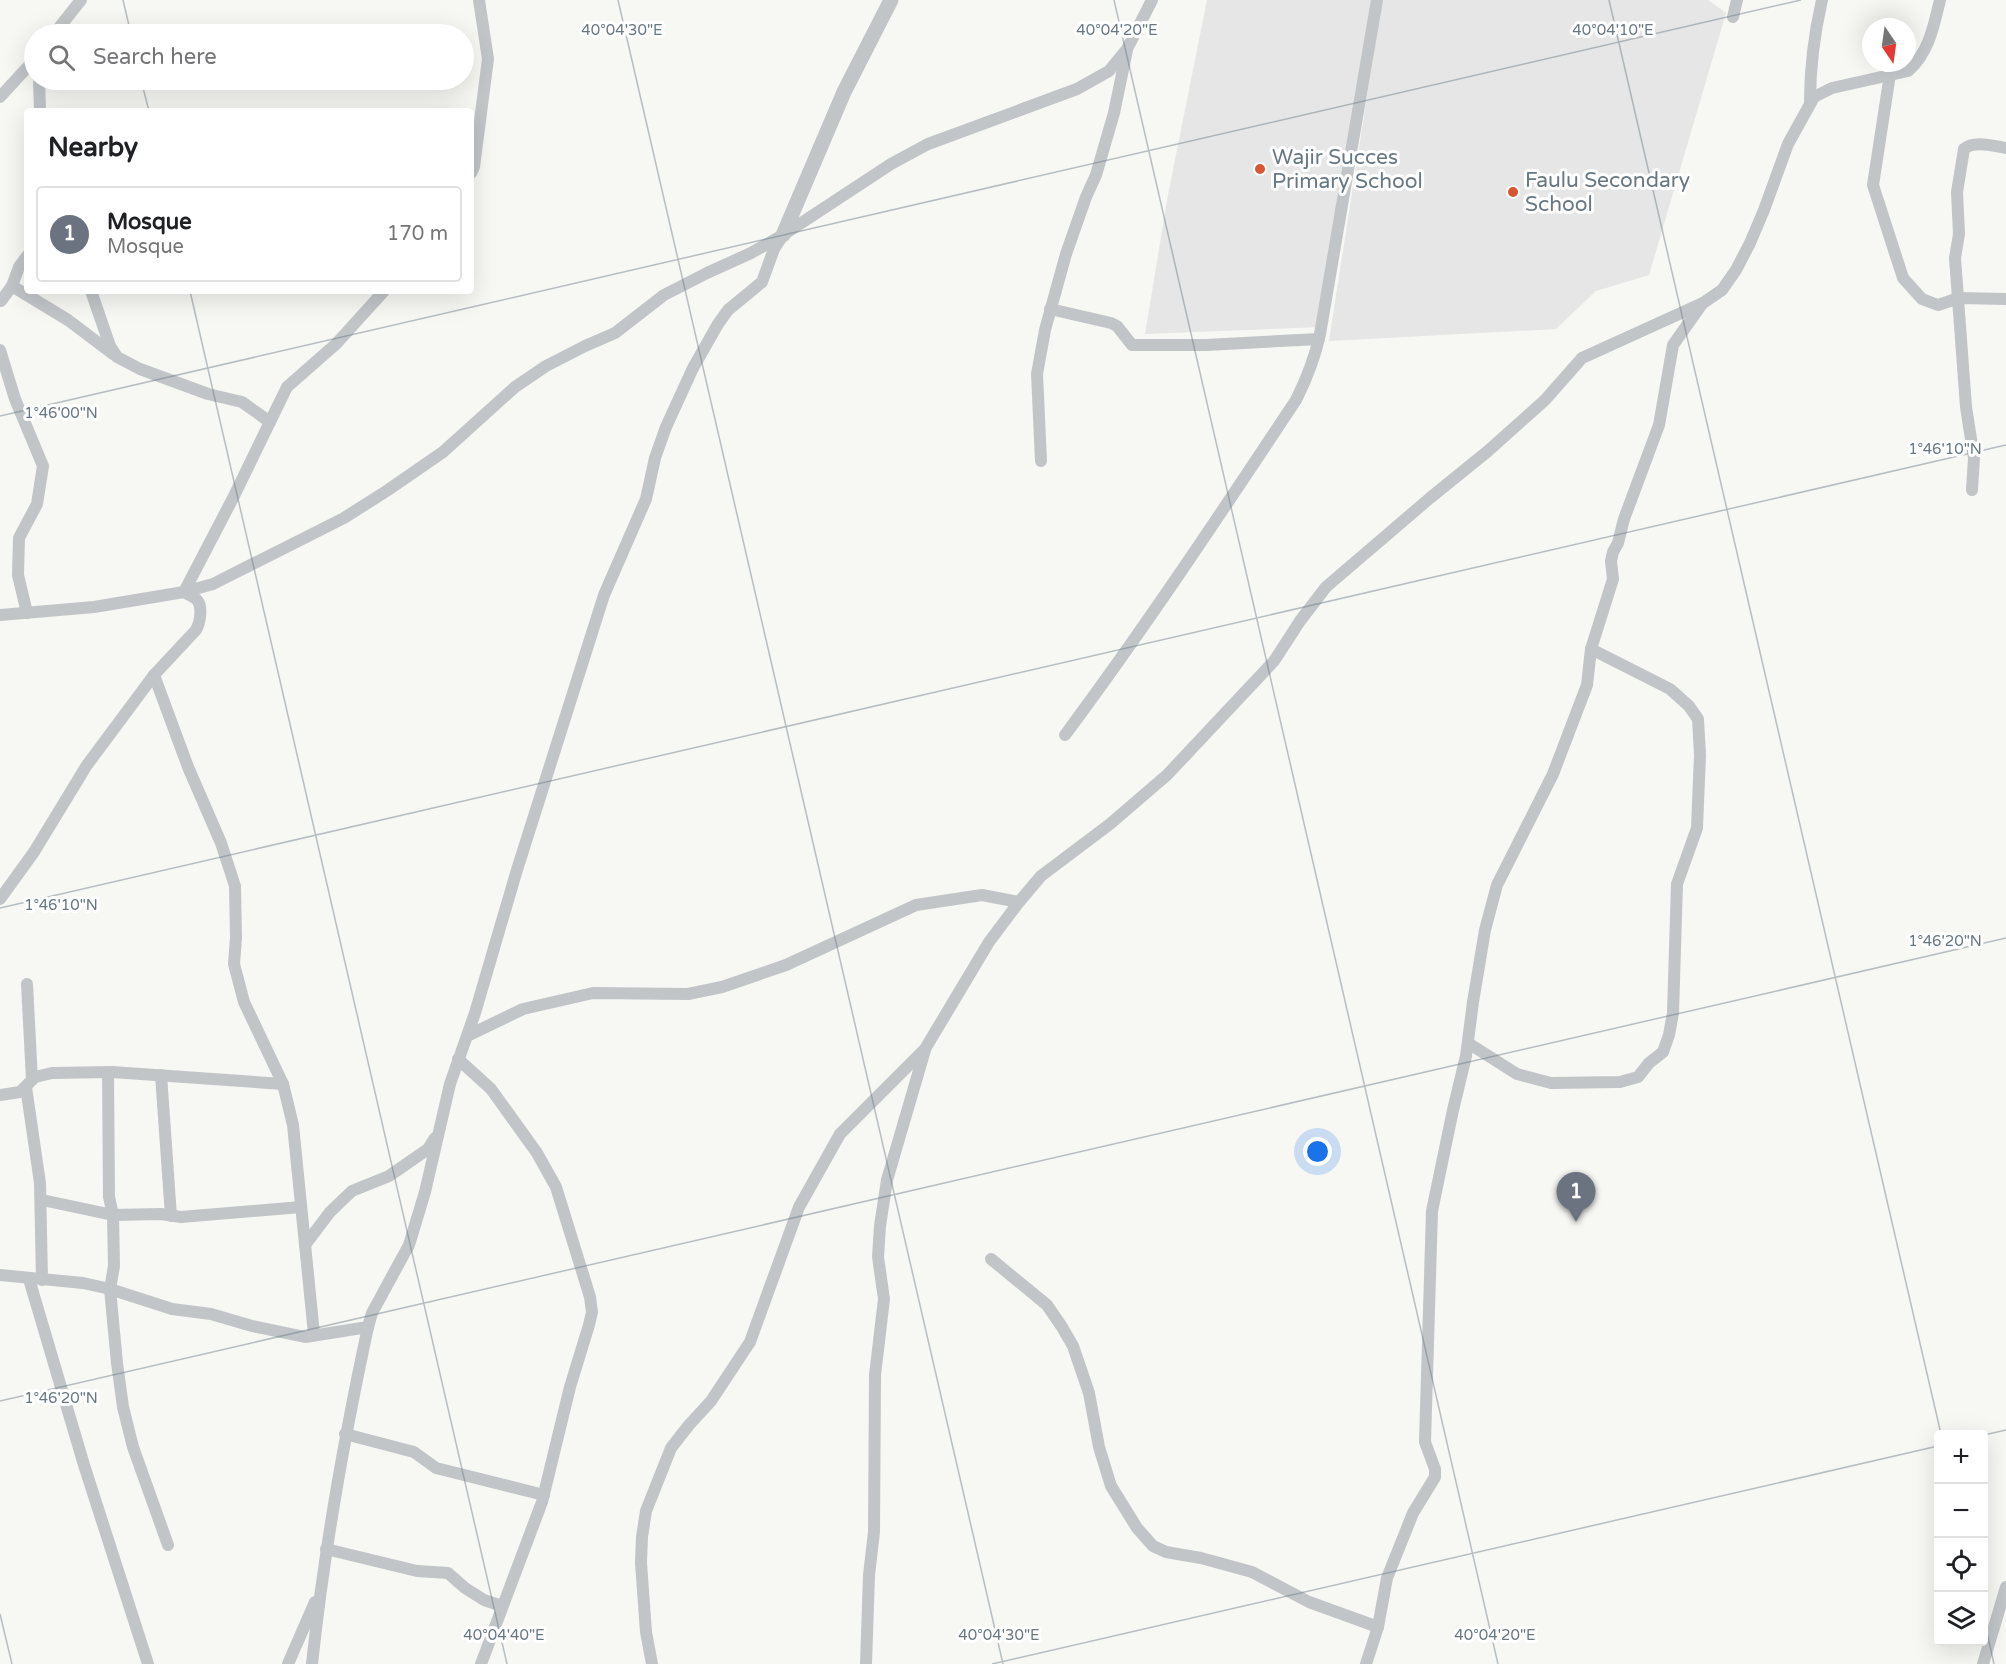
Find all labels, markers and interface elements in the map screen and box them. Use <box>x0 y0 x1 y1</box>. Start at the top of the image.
north arrow <box>1862 18 1916 72</box>
text: 40°04'30"E <box>581 21 663 39</box>
text: 40°04'20"E <box>1076 21 1158 39</box>
text: 40°04'10"E <box>1572 21 1654 39</box>
search box <box>24 24 474 90</box>
icon: search <box>45 41 78 74</box>
text: Search here <box>93 44 217 70</box>
text: Nearby <box>48 132 138 163</box>
place label: Wajir Succes Primary School <box>1272 145 1423 194</box>
marker: Wajir Succes Primary School <box>1253 162 1267 176</box>
place label: Faulu Secondary School <box>1525 168 1690 217</box>
marker: Faulu Secondary School <box>1506 185 1520 199</box>
text: Mosque <box>107 209 192 235</box>
text: 1 <box>63 222 76 246</box>
text: 170 m <box>387 222 448 246</box>
text: Mosque <box>107 235 184 259</box>
text: 1°46'00"N <box>24 404 98 422</box>
text: 1°46'10"N <box>1908 440 1982 458</box>
text: 1°46'10"N <box>24 896 98 914</box>
text: 1°46'20"N <box>1908 932 1982 950</box>
your location <box>1303 1137 1332 1166</box>
pin: 1 <box>1556 1172 1596 1222</box>
text: 1°46'20"N <box>24 1389 98 1407</box>
map controls <box>1934 1430 1988 1646</box>
button: + <box>1934 1430 1988 1484</box>
button: − <box>1934 1484 1988 1538</box>
button: locate <box>1934 1538 1988 1592</box>
button: layers <box>1934 1592 1988 1646</box>
text: 40°04'40"E <box>463 1626 545 1644</box>
text: 40°04'30"E <box>958 1626 1040 1644</box>
text: 40°04'20"E <box>1454 1626 1536 1644</box>

